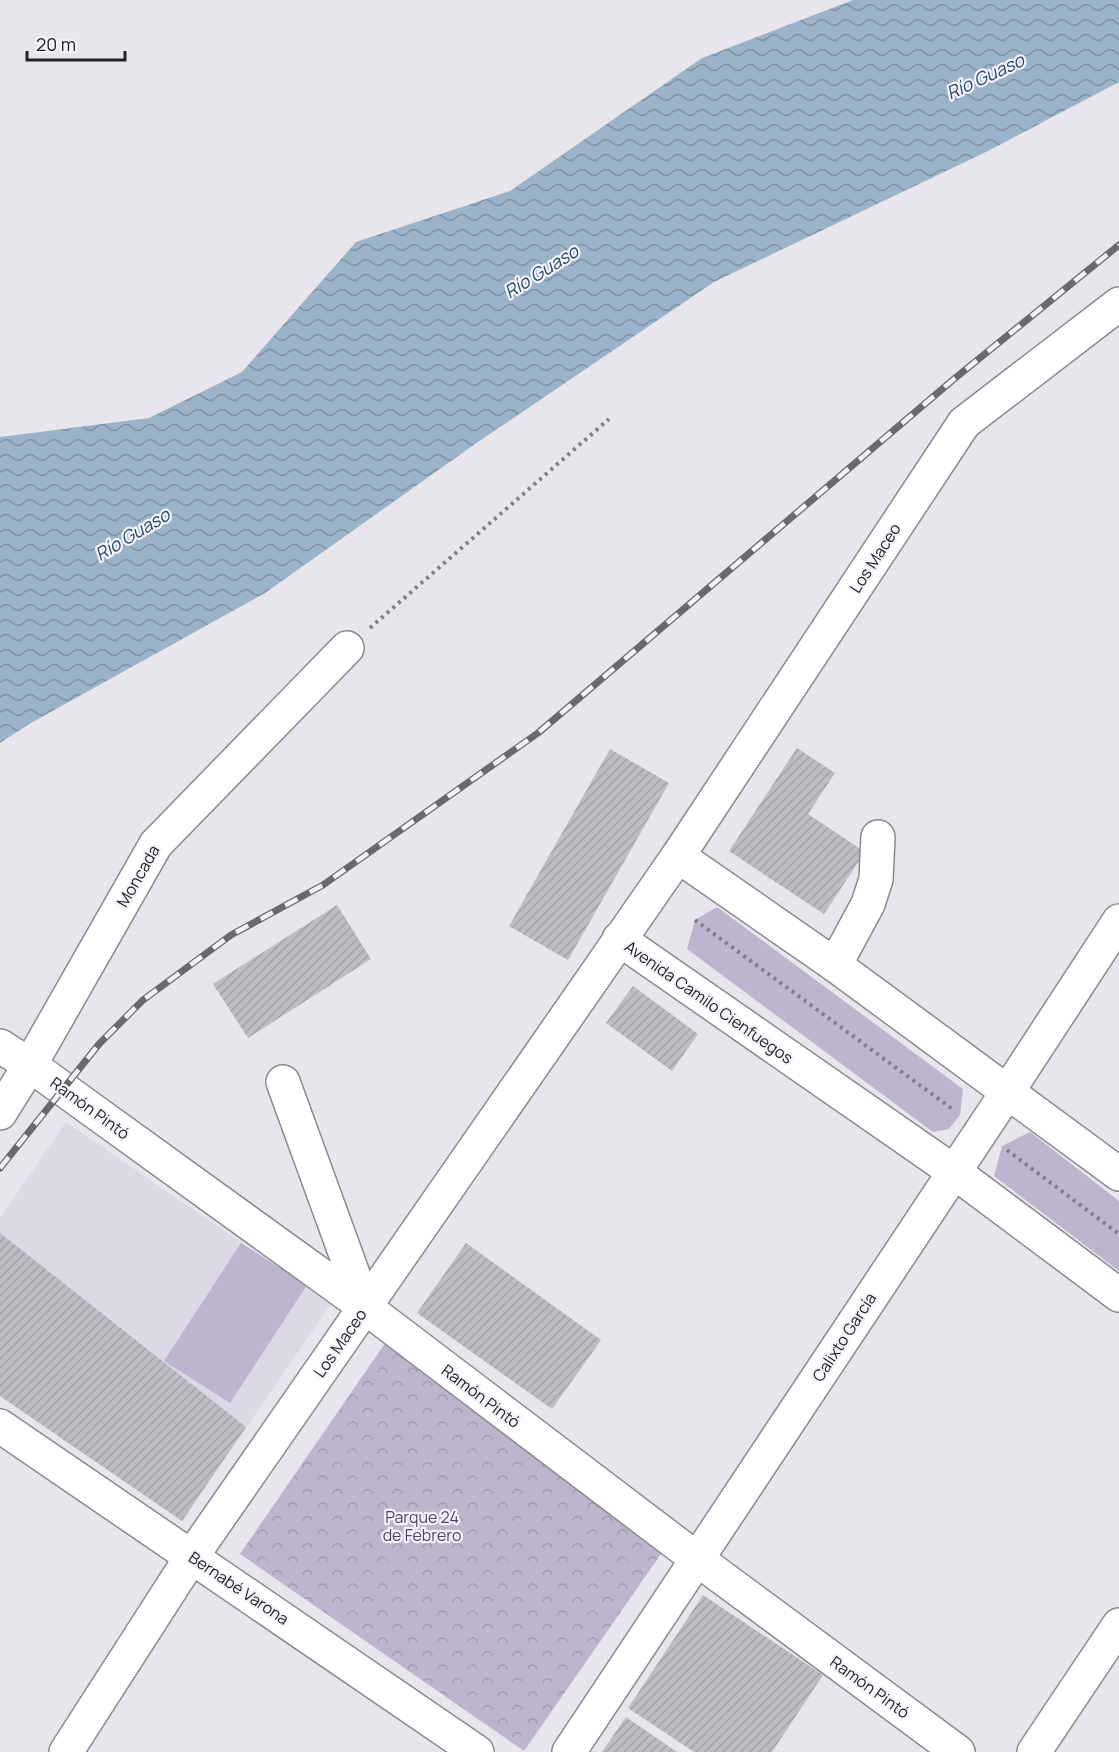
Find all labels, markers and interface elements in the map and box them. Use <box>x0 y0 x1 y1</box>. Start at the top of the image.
scale bar <box>27 24 124 62</box>
text: 20 m <box>36 32 76 56</box>
water label: Río Guaso <box>942 47 1029 104</box>
water label: Río Guaso <box>499 238 584 303</box>
water label: Río Guaso <box>90 502 175 566</box>
street label: Los Maceo <box>844 519 906 597</box>
street label: Moncada <box>111 841 165 911</box>
street label: Avenida Camilo Cienfuegos <box>620 935 798 1069</box>
street label: Ramón Pintó <box>46 1072 134 1144</box>
street label: Calixto García <box>807 1288 881 1386</box>
street label: Los Maceo <box>308 1304 372 1382</box>
street label: Ramón Pintó <box>437 1359 525 1433</box>
park label: Parque 24 de Febrero <box>383 1506 461 1546</box>
street label: Bernabé Varona <box>184 1546 294 1630</box>
street label: Ramón Pintó <box>826 1651 914 1723</box>

